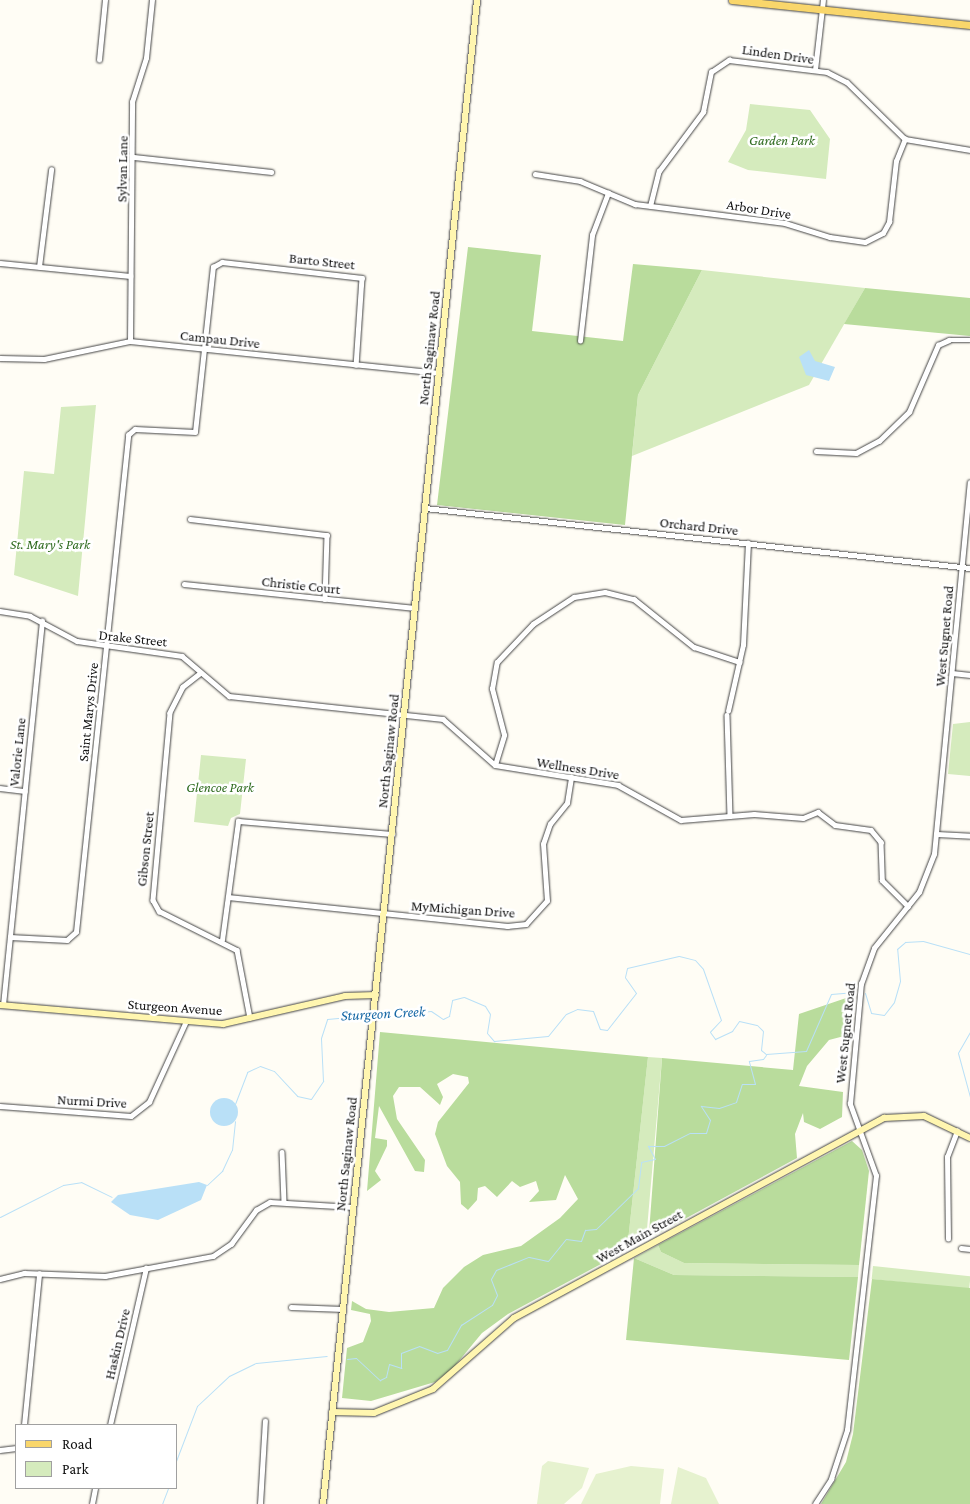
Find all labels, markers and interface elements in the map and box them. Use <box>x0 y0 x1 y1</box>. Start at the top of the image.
street label: Linden Drive <box>741 41 815 67</box>
park label: Garden Park <box>749 132 815 148</box>
street label: Sylvan Lane <box>113 136 131 202</box>
street label: Arbor Drive <box>726 196 792 222</box>
street label: Barto Street <box>288 249 356 273</box>
street label: North Saginaw Road <box>415 290 443 406</box>
street label: Campau Drive <box>179 326 261 352</box>
street label: Orchard Drive <box>659 514 739 538</box>
park label: St. Mary's Park <box>10 536 90 552</box>
street label: Christie Court <box>261 573 341 597</box>
street label: West Sugnet Road <box>931 585 957 687</box>
street label: Drake Street <box>98 626 168 650</box>
street label: Saint Marys Drive <box>74 662 102 762</box>
street label: North Saginaw Road <box>374 693 402 809</box>
street label: Valorie Lane <box>5 717 29 787</box>
street label: Wellness Drive <box>535 753 621 783</box>
park label: Glencoe Park <box>186 779 254 795</box>
street label: Gibson Street <box>133 811 157 887</box>
street label: MyMichigan Drive <box>411 897 515 921</box>
street label: West Sugnet Road <box>831 982 859 1084</box>
street label: Sturgeon Avenue <box>127 995 223 1019</box>
water label: Sturgeon Creek <box>340 1003 426 1025</box>
street label: Nurmi Drive <box>57 1091 127 1111</box>
street label: North Saginaw Road <box>332 1096 360 1212</box>
street label: West Main Street <box>593 1205 685 1267</box>
street label: Haskin Drive <box>101 1307 133 1381</box>
legend <box>15 1424 178 1489</box>
text: Road <box>62 1436 92 1452</box>
text: Park <box>62 1461 89 1477</box>

